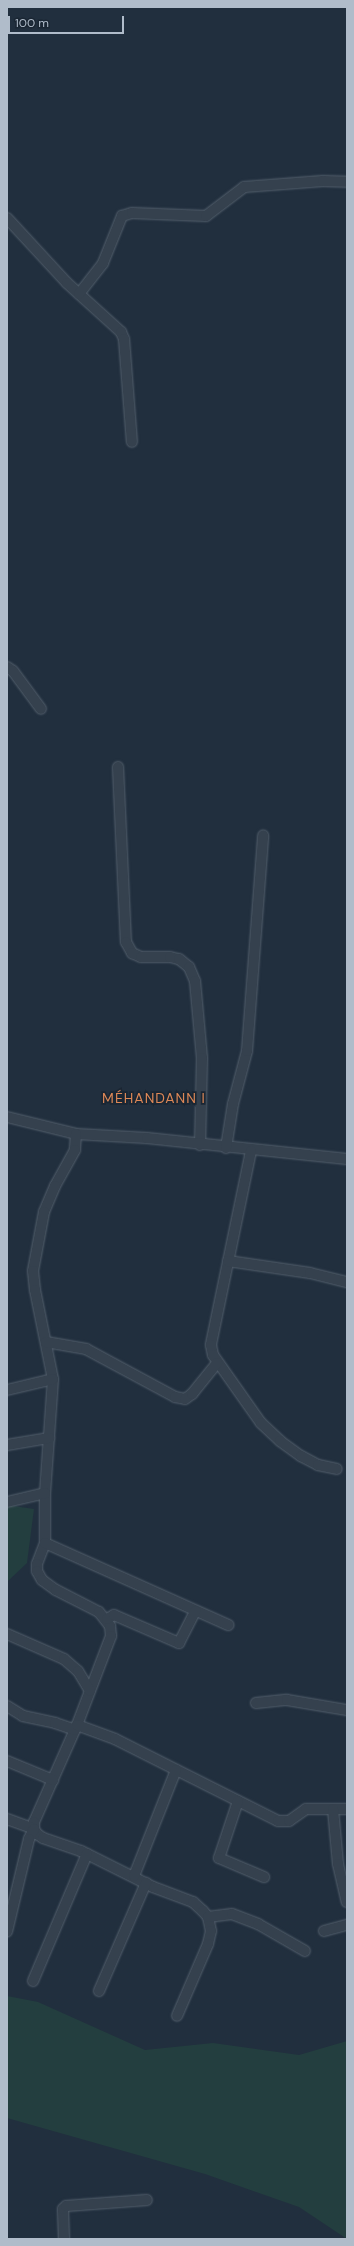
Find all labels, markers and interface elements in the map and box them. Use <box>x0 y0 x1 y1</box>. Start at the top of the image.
scale bar <box>10 8 126 34</box>
text: 100 m <box>15 15 49 31</box>
district label: MÉHANDANN I <box>102 1090 206 1106</box>

